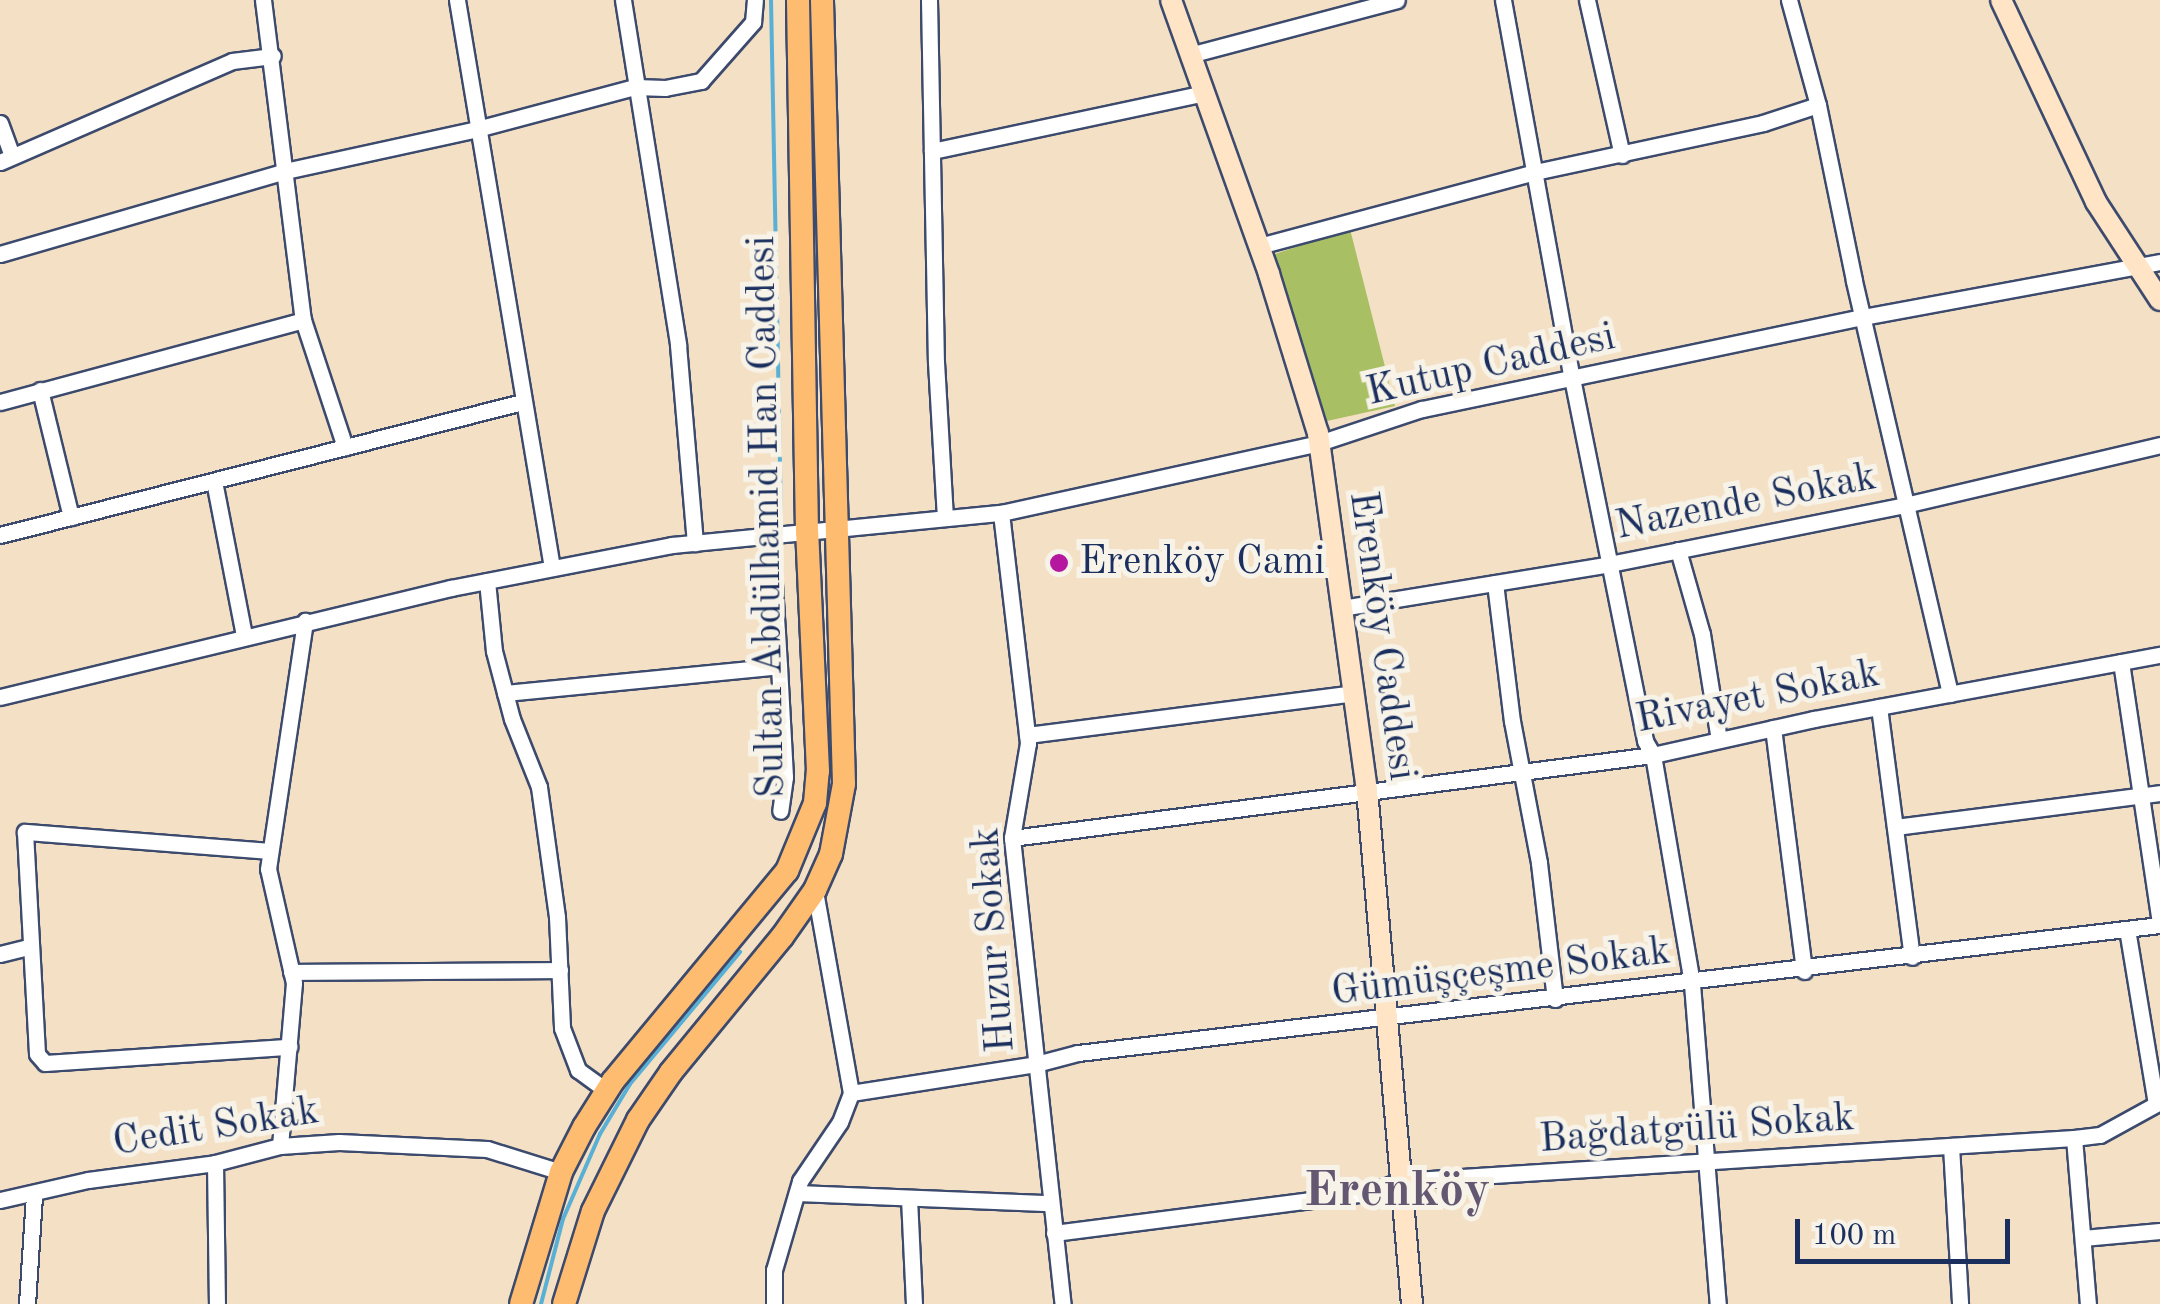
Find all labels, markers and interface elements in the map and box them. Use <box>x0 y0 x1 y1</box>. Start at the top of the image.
street label: Sultan Abdülhamid Han Caddesi <box>739 235 797 799</box>
street label: Kutup Caddesi <box>1362 314 1620 418</box>
street label: Nazende Sokak <box>1612 454 1880 552</box>
street label: Erenköy Caddesi <box>1337 488 1425 784</box>
place label: Erenköy Cami <box>1079 539 1325 587</box>
marker: Erenköy Cami <box>1048 552 1070 574</box>
street label: Rivayet Sokak <box>1632 651 1884 745</box>
street label: Huzur Sokak <box>963 826 1027 1054</box>
street label: Gümüşçeşme Sokak <box>1329 928 1673 1018</box>
street label: Cedit Sokak <box>109 1088 323 1168</box>
street label: Bağdatgülü Sokak <box>1538 1095 1856 1165</box>
district label: Erenköy <box>1304 1163 1490 1223</box>
scale bar <box>1800 1199 2015 1261</box>
text: 100 m <box>1812 1221 1896 1251</box>

